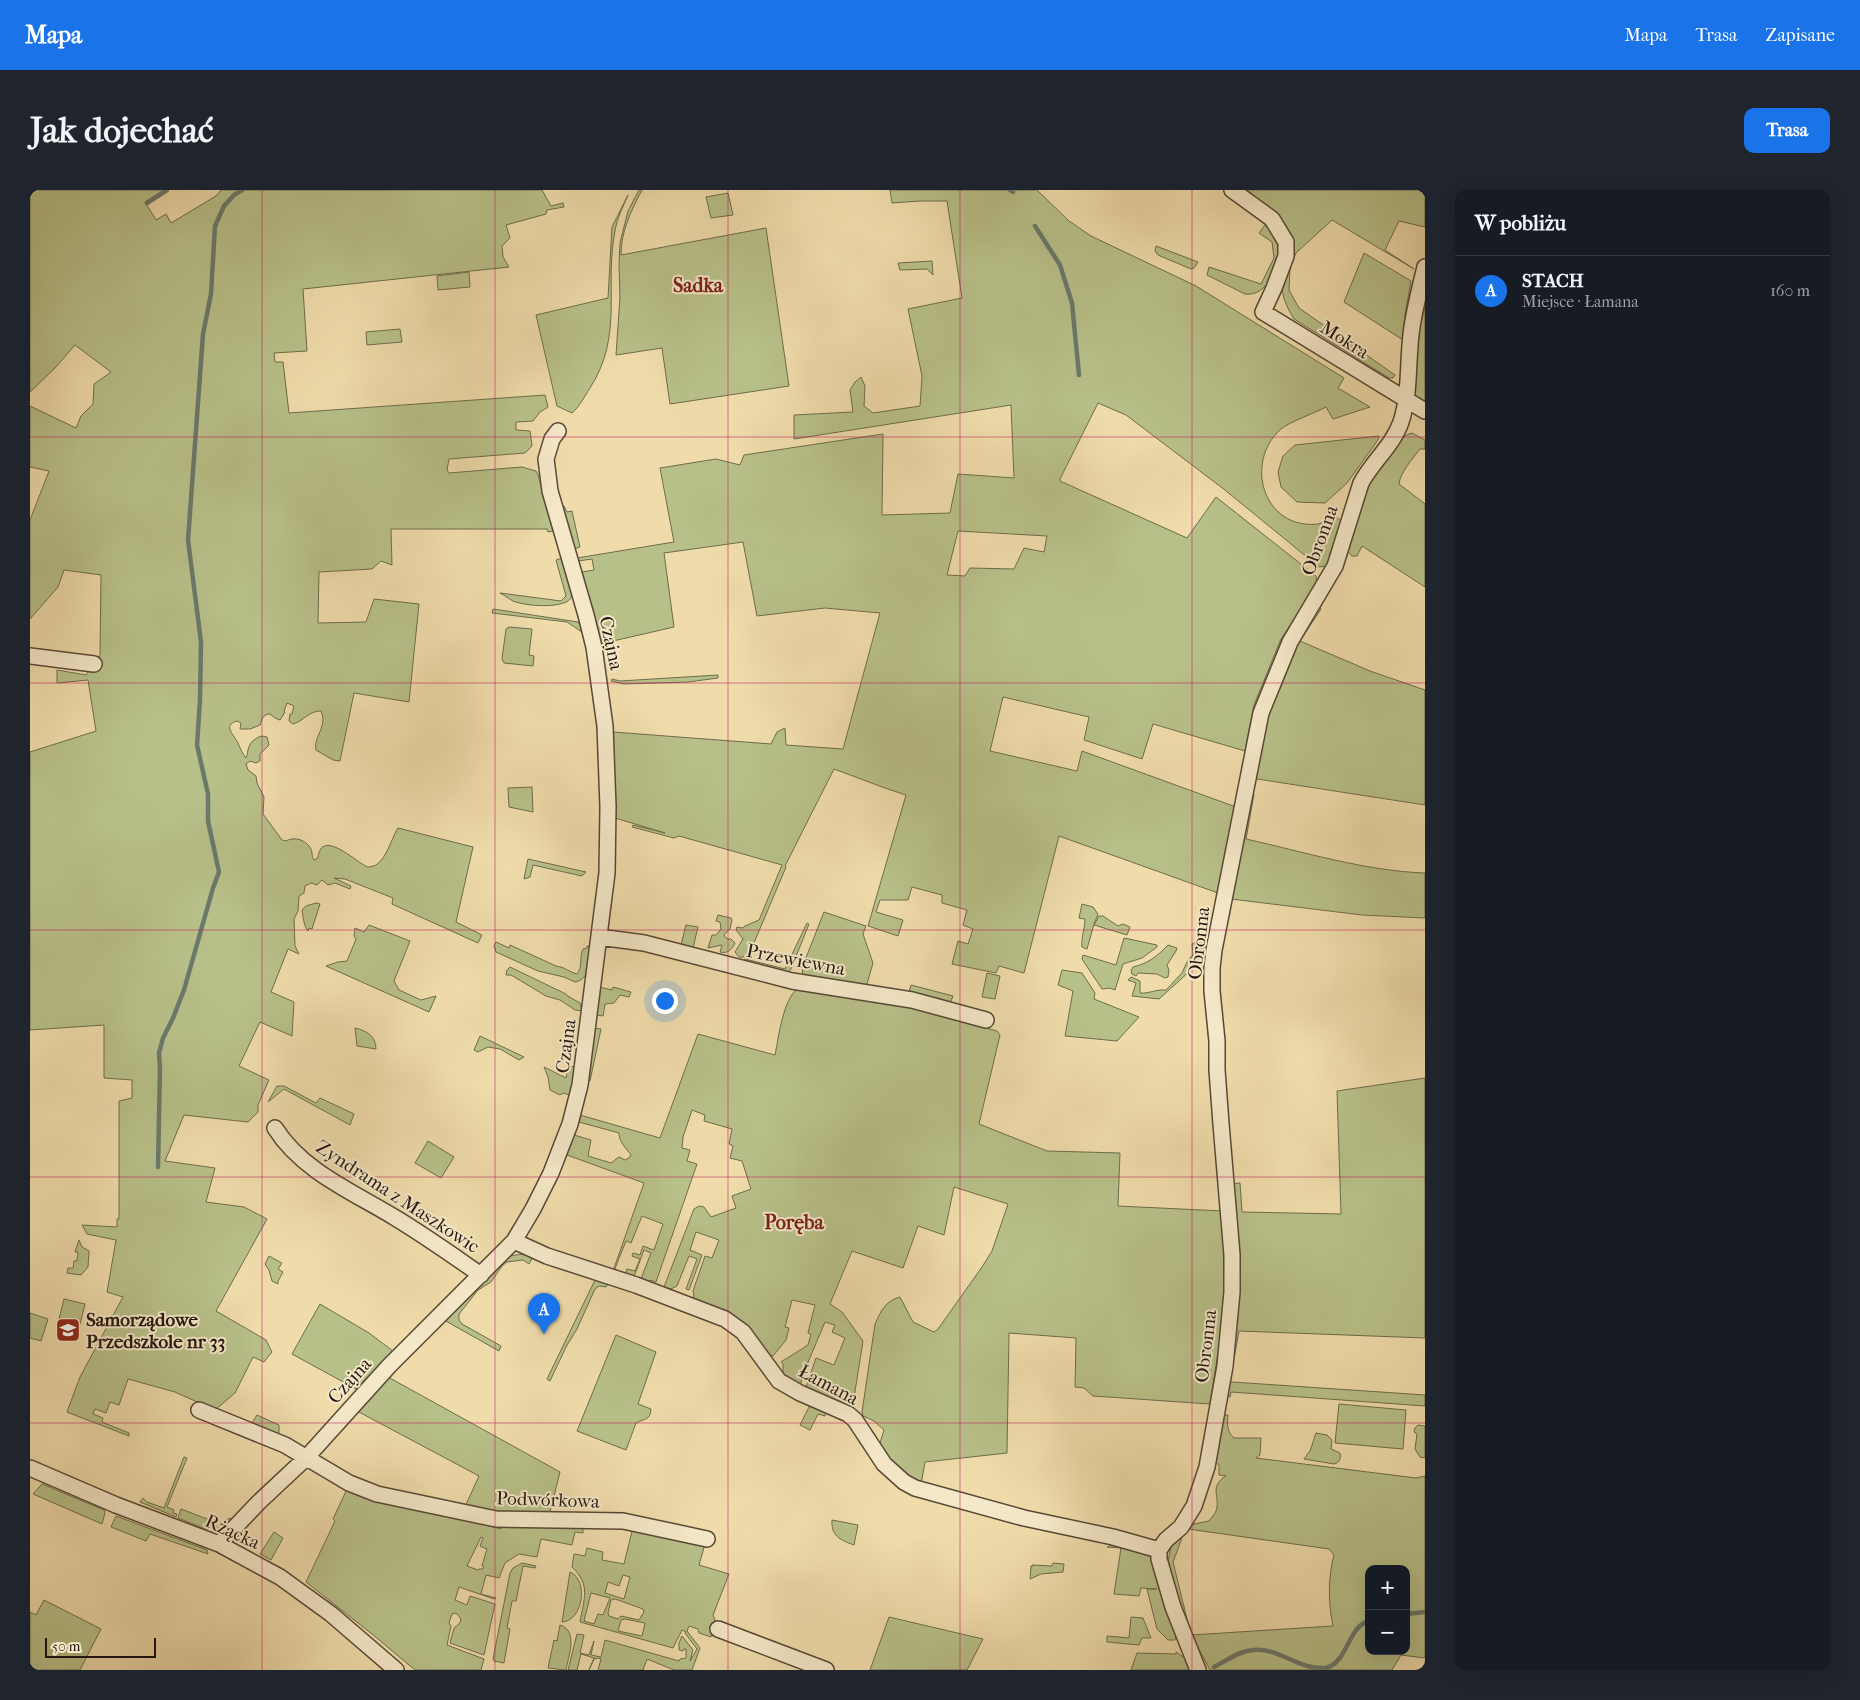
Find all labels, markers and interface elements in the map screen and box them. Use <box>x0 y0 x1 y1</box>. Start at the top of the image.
text: Mapa <box>25 21 82 49</box>
text: Mapa <box>1625 25 1667 46</box>
text: Trasa <box>1695 25 1737 46</box>
text: Zapisane <box>1765 25 1835 46</box>
button: Trasa <box>1744 108 1830 153</box>
text: Jak dojechać <box>30 110 214 151</box>
text: W pobliżu <box>1475 211 1566 235</box>
text: STACH <box>1522 270 1584 292</box>
district label: Sadka <box>673 274 724 297</box>
text: A <box>1486 281 1496 300</box>
text: 160 m <box>1770 281 1810 300</box>
text: Miejsce · Łamana <box>1522 292 1639 311</box>
street label: Mokra <box>1316 316 1373 363</box>
street label: Obronna <box>1297 502 1343 578</box>
street label: Czajna <box>595 614 627 672</box>
street label: Obronna <box>1184 905 1214 981</box>
street label: Przewiewna <box>745 940 847 980</box>
your location <box>652 988 678 1014</box>
street label: Czajna <box>551 1017 581 1075</box>
street label: Zyndrama z Maszkowic <box>312 1136 483 1258</box>
district label: Poręba <box>764 1211 825 1235</box>
pin: A <box>528 1293 560 1334</box>
street label: Obronna <box>1191 1308 1221 1384</box>
place label: Samorządowe Przedszkole nr 33 <box>86 1309 225 1353</box>
school or university icon: Samorządowe Przedszkole nr 33 <box>55 1317 81 1343</box>
street label: Czajna <box>323 1353 376 1408</box>
street label: Łamana <box>795 1360 862 1410</box>
street label: Podwórkowa <box>496 1487 600 1513</box>
street label: Rżącka <box>202 1510 264 1554</box>
map controls <box>1365 1565 1410 1655</box>
button: + <box>1365 1565 1410 1610</box>
button: − <box>1365 1610 1410 1655</box>
scale bar <box>45 1635 156 1658</box>
text: 50 m <box>52 1638 80 1655</box>

